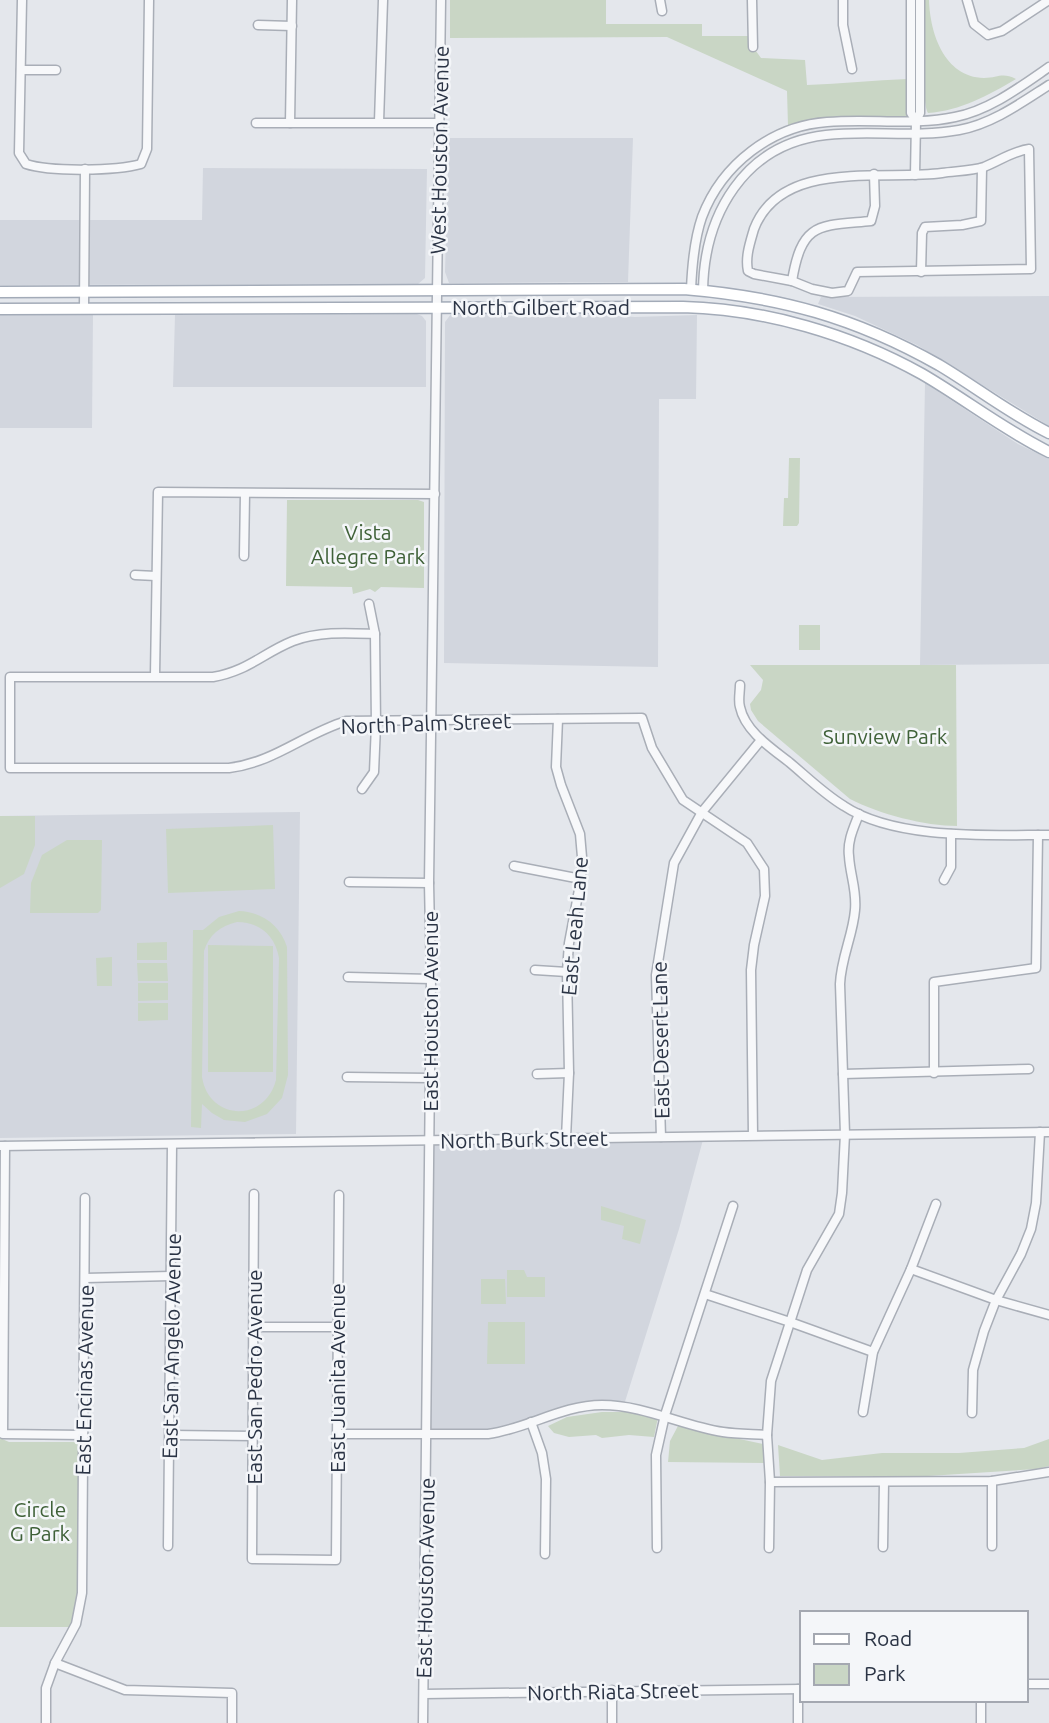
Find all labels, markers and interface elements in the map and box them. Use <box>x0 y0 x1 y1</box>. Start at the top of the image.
street label: West Houston Avenue <box>425 45 453 255</box>
street label: North Gilbert Road <box>452 295 630 319</box>
park label: Vista Allegre Park <box>311 520 426 568</box>
street label: North Palm Street <box>340 708 512 738</box>
park label: Sunview Park <box>823 724 948 748</box>
street label: East Leah Lane <box>556 855 592 997</box>
street label: East Houston Avenue <box>418 911 442 1111</box>
street label: East Desert Lane <box>647 961 673 1119</box>
street label: North Burk Street <box>440 1126 608 1152</box>
street label: East San Angelo Avenue <box>157 1233 185 1459</box>
street label: East San Pedro Avenue <box>242 1269 266 1485</box>
street label: East Juanita Avenue <box>325 1283 349 1473</box>
street label: East Encinas Avenue <box>70 1284 98 1476</box>
street label: East Houston Avenue <box>411 1477 439 1679</box>
park label: Circle G Park <box>10 1497 71 1545</box>
legend <box>800 1611 1028 1702</box>
text: Road <box>864 1626 912 1650</box>
text: Park <box>864 1661 906 1685</box>
street label: North Riata Street <box>527 1678 699 1704</box>

